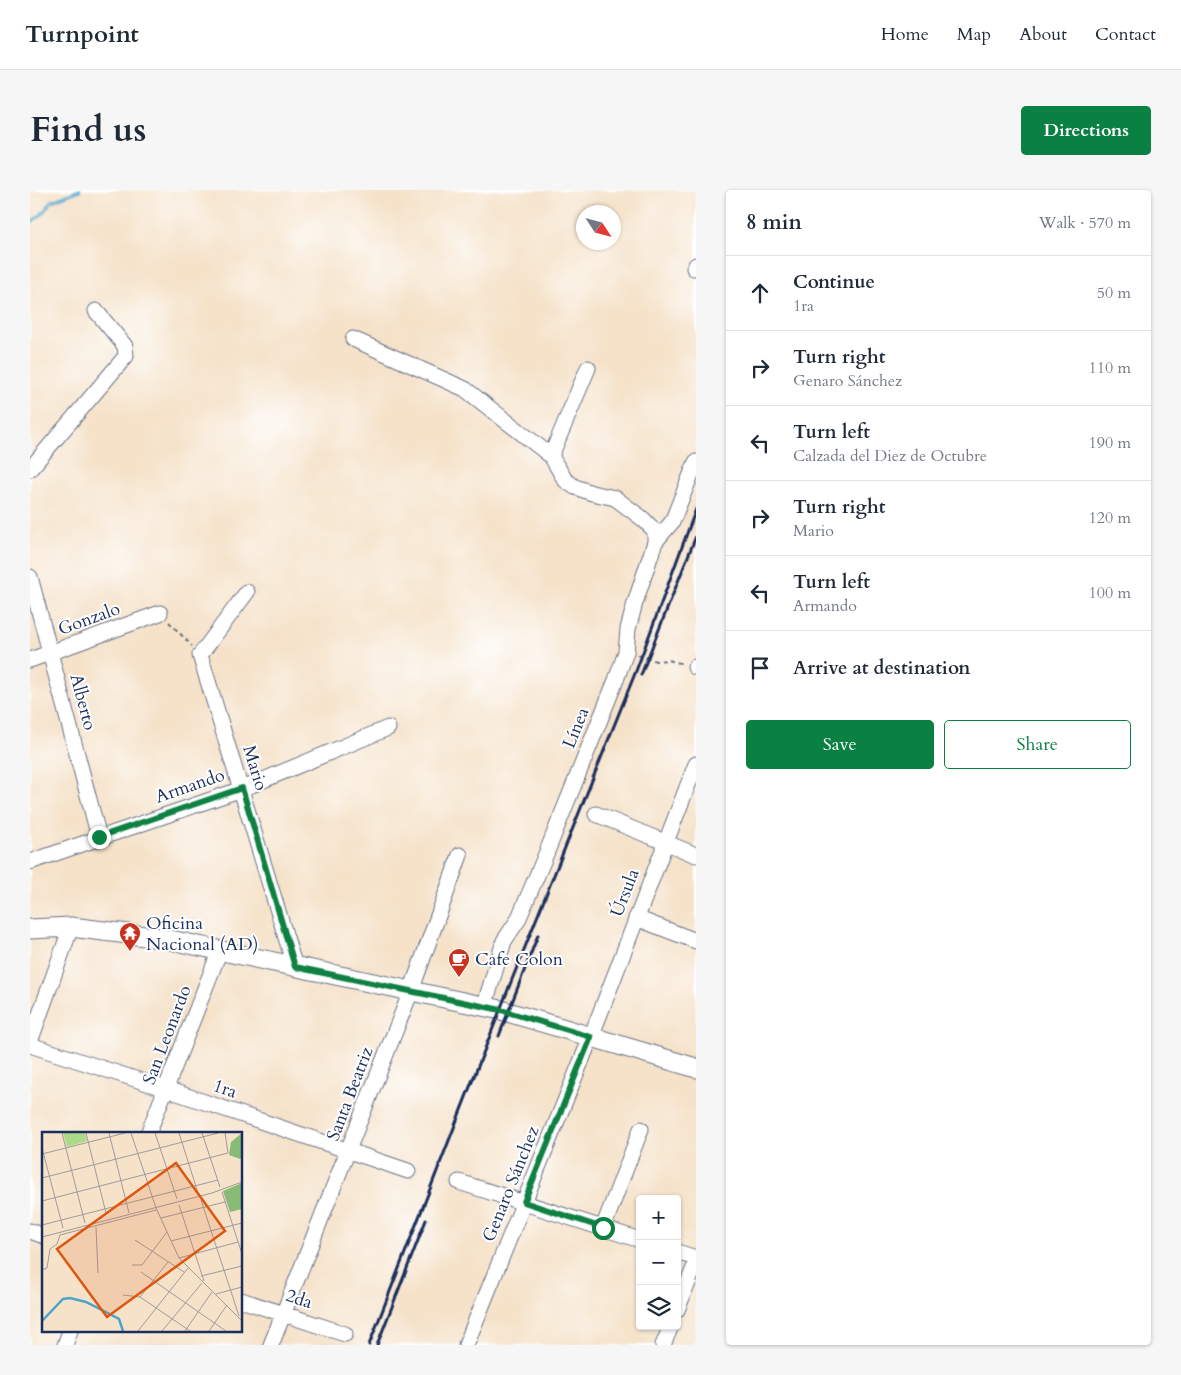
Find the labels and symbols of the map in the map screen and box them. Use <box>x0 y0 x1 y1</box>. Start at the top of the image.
north arrow <box>576 205 621 250</box>
street label: Gonzalo <box>54 596 124 642</box>
street label: Alberto <box>64 671 103 733</box>
street label: Línea <box>557 704 596 752</box>
street label: Mario <box>236 742 274 794</box>
street label: Armando <box>152 762 228 810</box>
route end <box>88 826 111 849</box>
street label: Úrsula <box>604 865 646 921</box>
place label: Oficina Nacional (AD) <box>146 911 258 957</box>
temple icon: Oficina Nacional (AD) <box>118 921 142 952</box>
cafe icon: Cafe Colon <box>447 947 471 978</box>
place label: Cafe Colon <box>475 947 564 972</box>
street label: San Leonardo <box>137 981 197 1088</box>
street label: Santa Beatriz <box>321 1043 379 1145</box>
street label: 1ra <box>210 1073 240 1105</box>
street label: Genaro Sánchez <box>476 1122 546 1246</box>
inset map <box>42 1132 242 1332</box>
route start <box>592 1217 615 1240</box>
street label: 2da <box>282 1283 316 1315</box>

